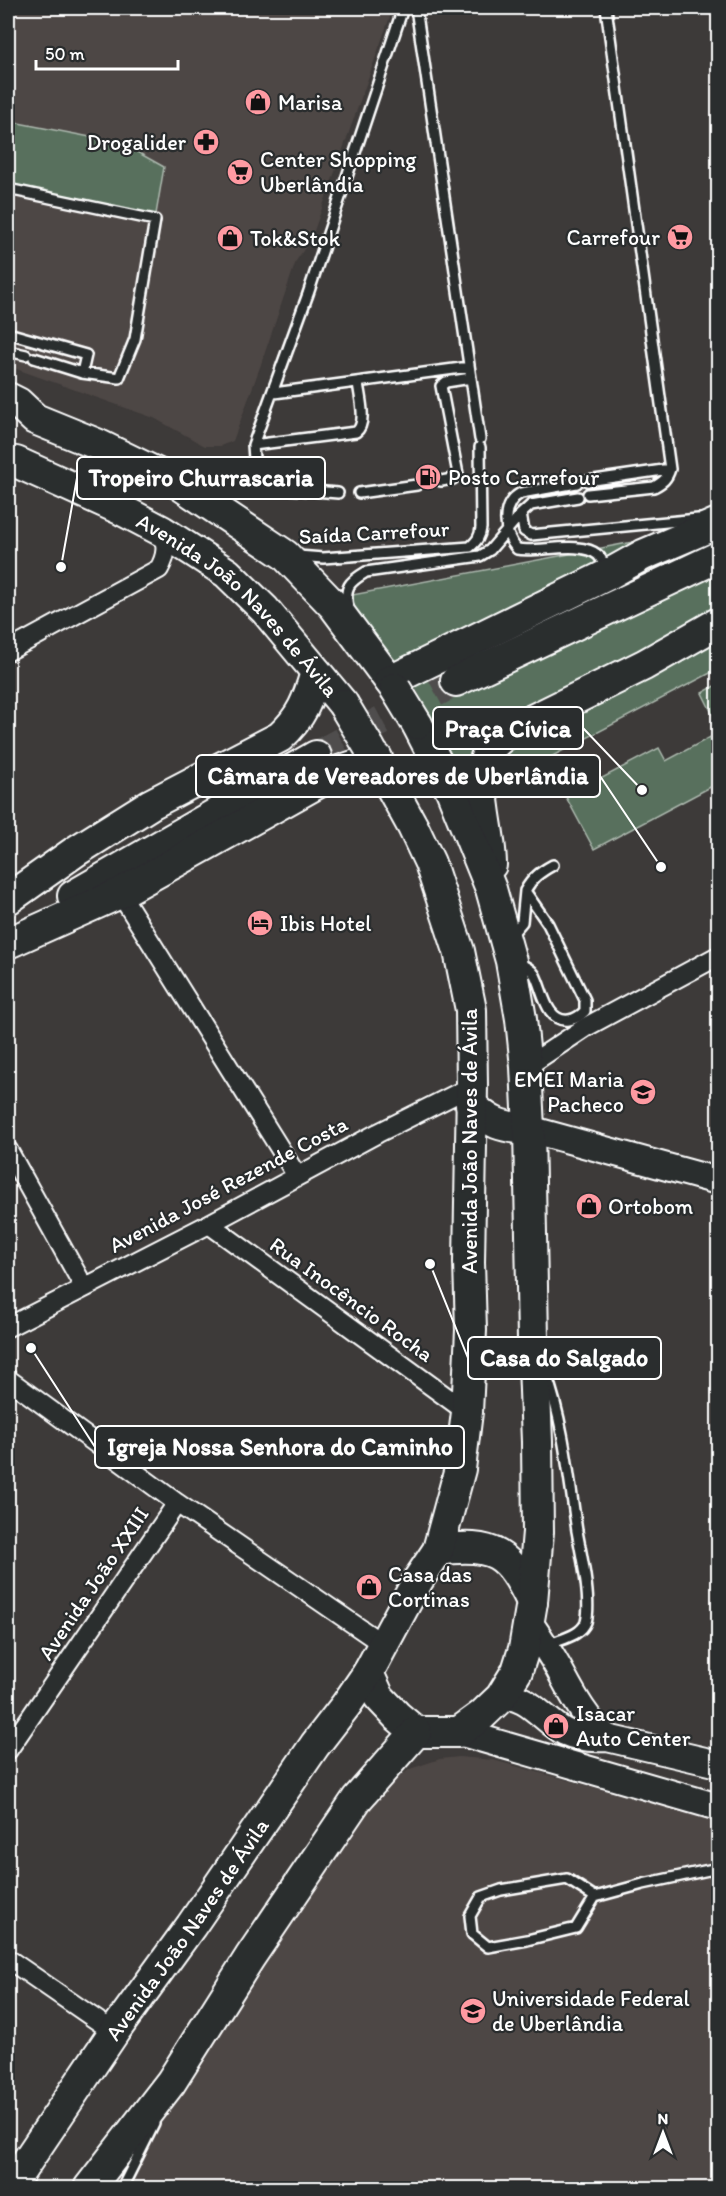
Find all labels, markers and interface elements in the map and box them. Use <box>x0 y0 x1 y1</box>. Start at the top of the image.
scale bar <box>36 33 178 71</box>
text: 50 m <box>45 43 85 65</box>
shop icon: Marisa <box>243 87 273 117</box>
place label: Marisa <box>278 89 343 116</box>
pharmacy icon: Drogalider <box>191 127 221 157</box>
place label: Drogalider <box>87 129 187 156</box>
place label: Center Shopping Uberlândia <box>260 146 417 198</box>
supermarket icon: Center Shopping Uberlândia <box>225 157 255 187</box>
supermarket icon: Carrefour <box>665 222 695 252</box>
shop icon: Tok&Stok <box>215 223 245 253</box>
place label: Carrefour <box>566 224 660 251</box>
place label: Tok&Stok <box>250 225 341 252</box>
callout: Tropeiro Churrascaria <box>77 457 325 499</box>
fuel station icon: Posto Carrefour <box>413 462 443 492</box>
text: Tropeiro Churrascaria <box>88 463 314 493</box>
place label: Posto Carrefour <box>448 464 600 491</box>
street label: Avenida João Naves de Ávila <box>132 507 345 703</box>
street label: Saída Carrefour <box>298 515 451 550</box>
callout: Praça Cívica <box>433 707 583 749</box>
text: Praça Cívica <box>445 714 572 744</box>
callout: Câmara de Vereadores de Uberlândia <box>196 755 600 797</box>
text: Câmara de Vereadores de Uberlândia <box>207 761 589 790</box>
hotel icon: Ibis Hotel <box>245 908 275 938</box>
place label: Ibis Hotel <box>280 910 372 937</box>
street label: Avenida João Naves de Ávila <box>456 1008 483 1274</box>
place label: EMEI Maria Pacheco <box>514 1066 625 1118</box>
school or university icon: EMEI Maria Pacheco <box>628 1077 658 1107</box>
street label: Avenida José Rezende Costa <box>104 1110 353 1259</box>
shop icon: Ortobom <box>574 1191 604 1221</box>
place label: Ortobom <box>608 1193 694 1220</box>
street label: Rua Inocêncio Rocha <box>265 1231 439 1368</box>
callout: Casa do Salgado <box>468 1337 661 1379</box>
text: Casa do Salgado <box>480 1343 648 1373</box>
callout: Igreja Nossa Senhora do Caminho <box>95 1426 464 1468</box>
text: Igreja Nossa Senhora do Caminho <box>107 1432 453 1462</box>
street label: Avenida João XXIII <box>32 1502 155 1665</box>
place label: Casa das Cortinas <box>388 1561 472 1613</box>
shop icon: Casa das Cortinas <box>354 1572 384 1602</box>
place label: Isacar Auto Center <box>576 1700 691 1752</box>
shop icon: Isacar Auto Center <box>541 1711 571 1741</box>
street label: Avenida João Naves de Ávila <box>99 1813 275 2046</box>
place label: Universidade Federal de Uberlândia <box>492 1985 690 2037</box>
school or university icon: Universidade Federal de Uberlândia <box>458 1996 488 2026</box>
north arrow <box>633 2103 693 2163</box>
text: N <box>658 2109 668 2128</box>

